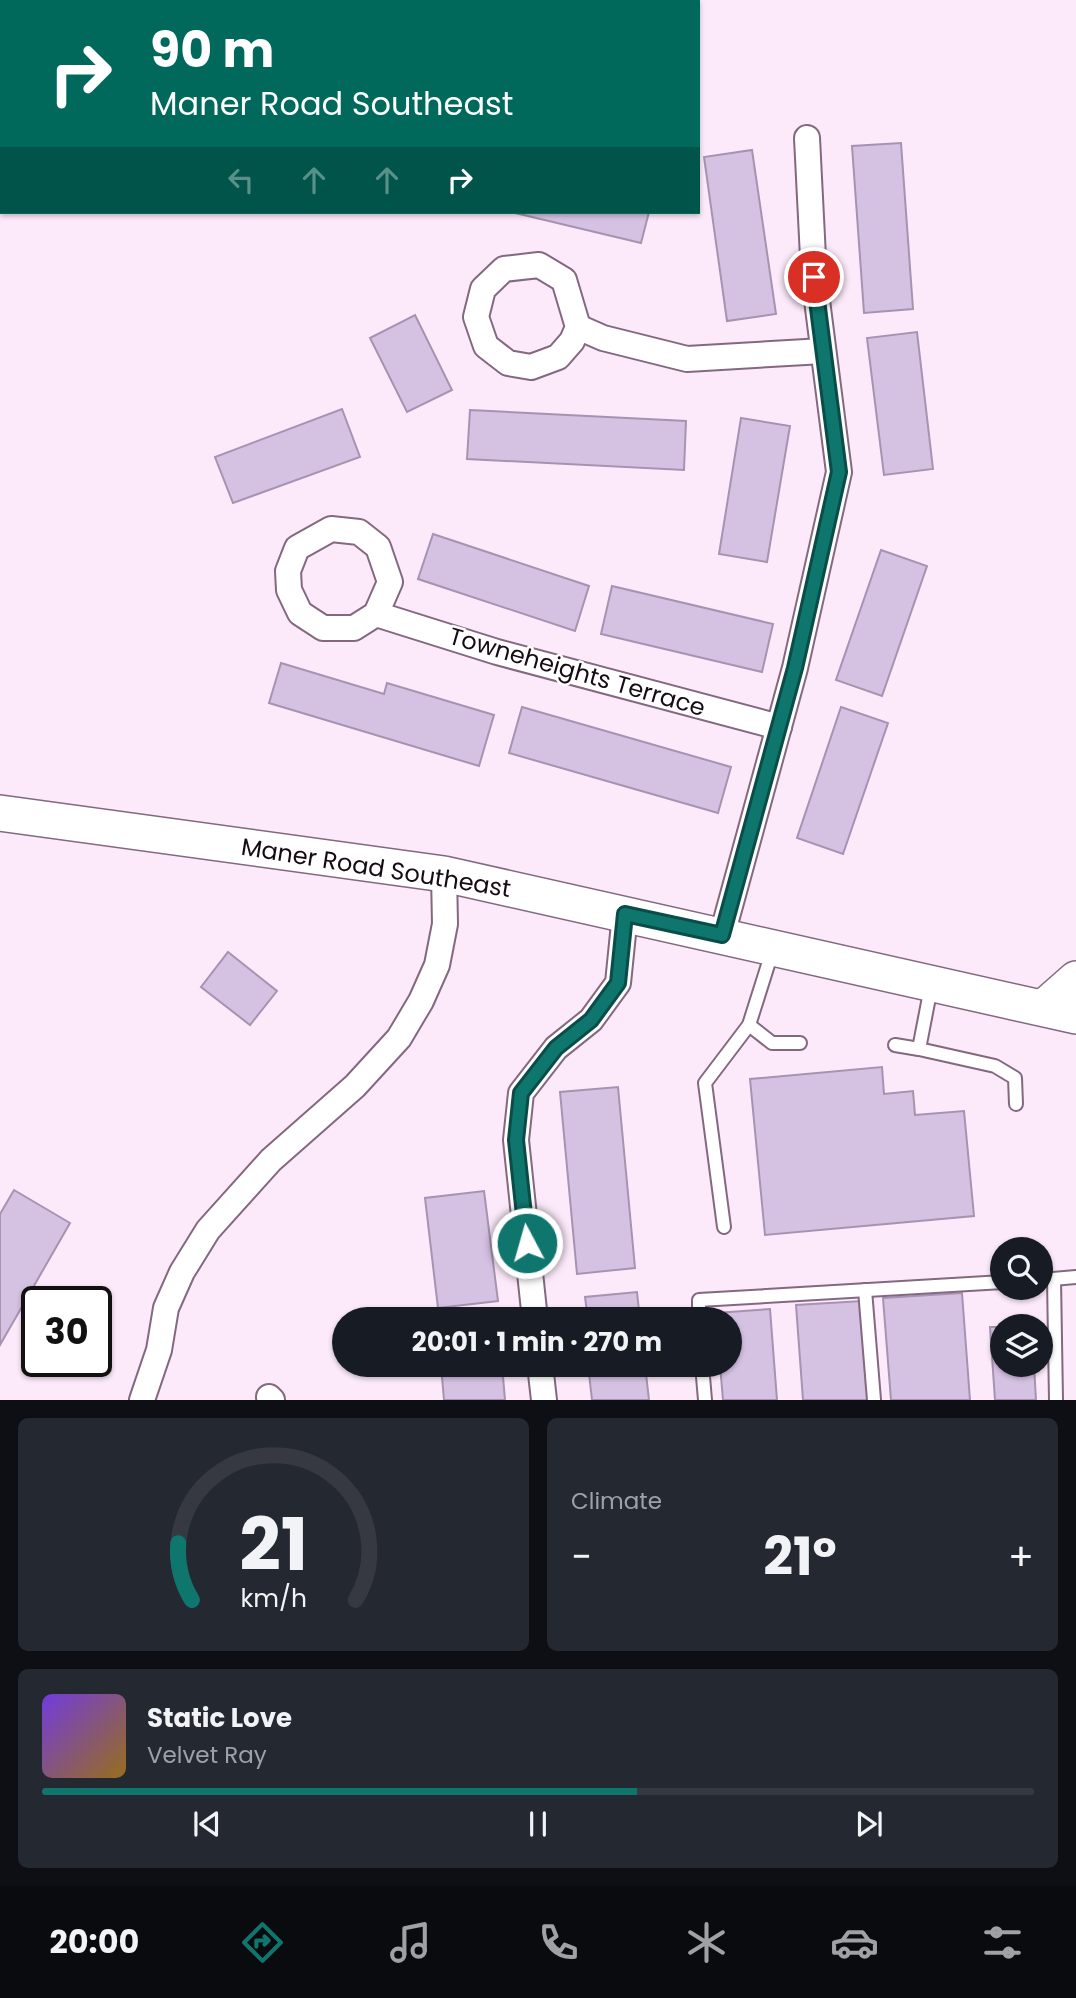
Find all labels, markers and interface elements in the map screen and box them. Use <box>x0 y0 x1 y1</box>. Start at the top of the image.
text: 90 m <box>150 16 274 84</box>
icon: right <box>35 28 126 119</box>
text: Maner Road Southeast <box>150 81 513 126</box>
icon: left <box>222 161 260 199</box>
icon: ahead <box>295 161 333 199</box>
icon: ahead <box>368 161 406 199</box>
icon: right <box>441 161 479 199</box>
pin <box>784 247 844 307</box>
icon: arrive <box>795 258 833 296</box>
street label: Towneheights Terrace <box>445 619 709 724</box>
street label: Maner Road Southeast <box>239 830 513 905</box>
position arrow <box>490 1206 564 1280</box>
map controls <box>990 1237 1053 1377</box>
button: search <box>990 1237 1053 1300</box>
speed limit sign: 30 <box>21 1286 112 1377</box>
button: layers <box>990 1314 1053 1377</box>
text: 20:01 · 1 min · 270 m <box>412 1324 662 1360</box>
text: Climate <box>571 1485 662 1517</box>
text: 21 <box>239 1495 308 1596</box>
text: 21° <box>763 1520 837 1593</box>
text: − <box>571 1530 592 1583</box>
text: + <box>1008 1530 1034 1583</box>
text: km/h <box>240 1581 307 1616</box>
text: Static Love <box>147 1700 292 1736</box>
text: Velvet Ray <box>147 1739 267 1771</box>
icon: previous <box>188 1805 226 1843</box>
icon: pause <box>519 1805 557 1843</box>
icon: next <box>850 1805 888 1843</box>
icon: directions <box>238 1918 287 1967</box>
icon: music <box>386 1918 435 1967</box>
icon: phone <box>534 1918 583 1967</box>
icon: climate <box>682 1918 731 1967</box>
icon: car <box>830 1918 879 1967</box>
icon: filters <box>978 1918 1027 1967</box>
text: 20:00 <box>49 1919 139 1964</box>

